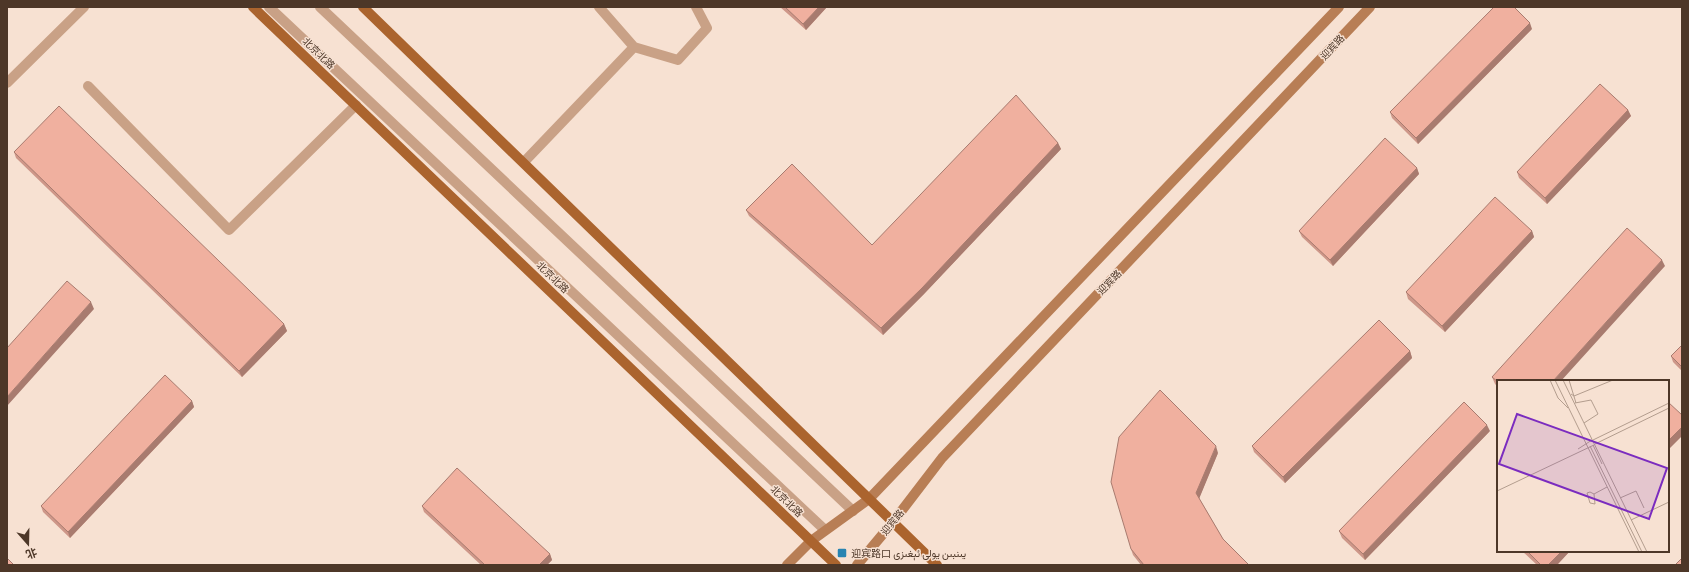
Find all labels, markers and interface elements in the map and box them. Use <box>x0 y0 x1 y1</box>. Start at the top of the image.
street label: 迎宾路 <box>1317 32 1347 63</box>
street label: 北京北路 <box>300 35 338 72</box>
street label: 北京北路 <box>534 259 572 296</box>
street label: 迎宾路 <box>1094 267 1124 298</box>
inset map <box>1497 380 1669 552</box>
street label: 北京北路 <box>768 483 806 520</box>
street label: 迎宾路 <box>878 507 907 538</box>
north arrow <box>8 524 48 564</box>
text: 北 <box>24 545 39 562</box>
marker: 迎宾路口 يىنبىن يولى ئېغىزى <box>836 547 848 559</box>
place label: 迎宾路口 يىنبىن يولى ئېغىزى <box>851 547 966 561</box>

